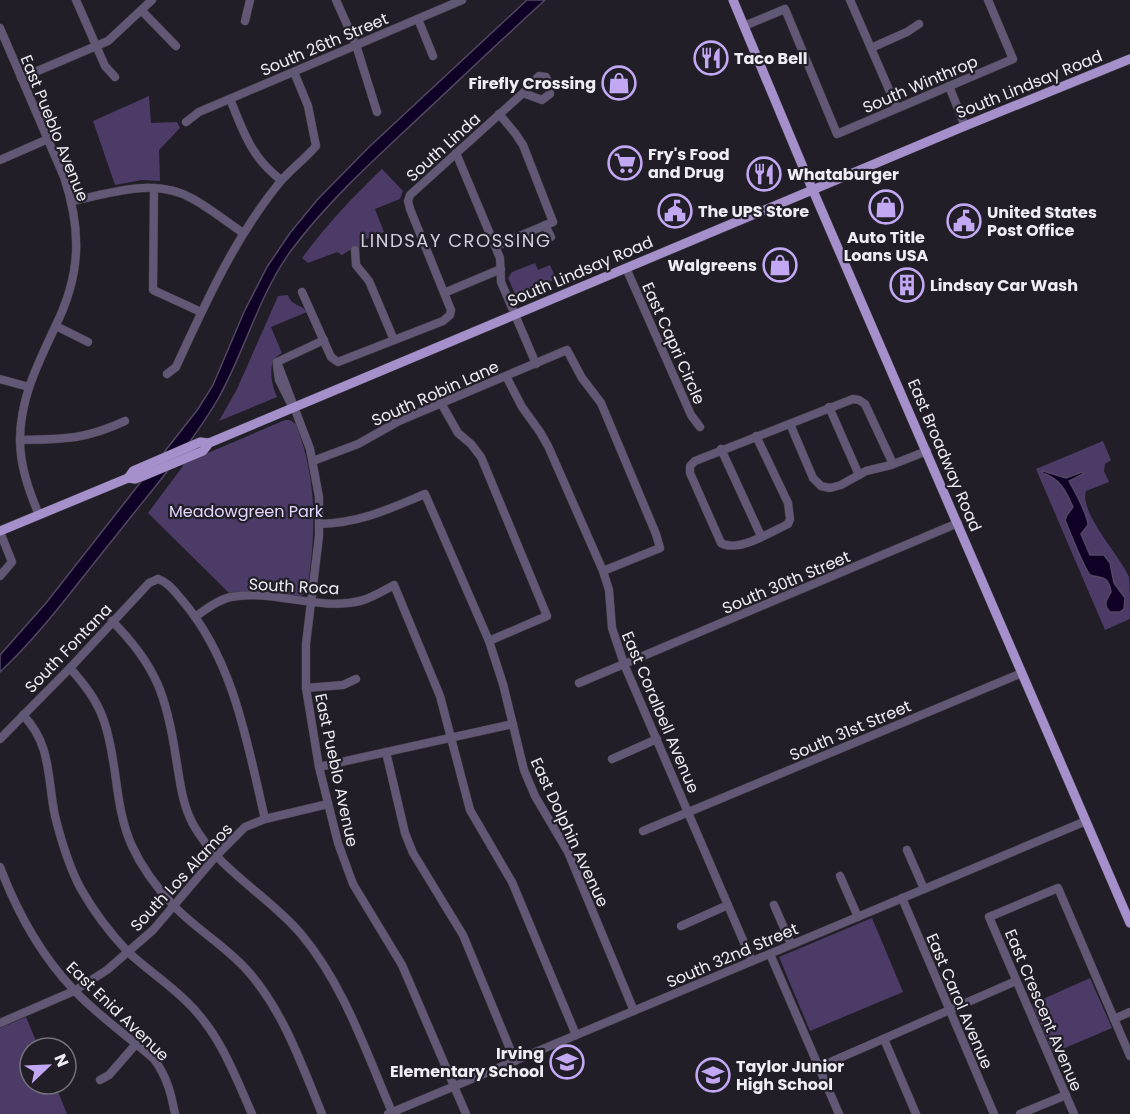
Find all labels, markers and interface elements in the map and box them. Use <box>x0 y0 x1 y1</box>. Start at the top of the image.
street label: South 26th Street <box>257 7 392 82</box>
restaurant icon: Taco Bell <box>693 40 729 76</box>
street label: South Lindsay Road <box>952 45 1106 124</box>
place label: Taco Bell <box>734 47 807 70</box>
street label: South Winthrop <box>859 50 982 119</box>
street label: East Pueblo Avenue <box>15 51 94 205</box>
shop icon: Firefly Crossing <box>601 65 637 101</box>
place label: Firefly Crossing <box>468 72 596 95</box>
street label: South Linda <box>401 108 486 187</box>
place label: Fry's Food and Drug <box>648 143 730 184</box>
supermarket icon: Fry's Food and Drug <box>607 145 643 181</box>
restaurant icon: Whataburger <box>746 156 782 192</box>
place label: Whataburger <box>787 163 899 186</box>
shop icon: Auto Title Loans USA <box>868 189 904 225</box>
public building icon: The UPS Store <box>657 193 693 229</box>
place label: The UPS Store <box>698 200 809 223</box>
place label: United States Post Office <box>987 201 1097 242</box>
public building icon: United States Post Office <box>946 203 982 239</box>
place label: Auto Title Loans USA <box>844 226 929 267</box>
district label: LINDSAY CROSSING <box>361 228 551 253</box>
street label: South Lindsay Road <box>504 230 657 313</box>
shop icon: Walgreens <box>762 247 798 283</box>
place label: Walgreens <box>667 254 757 277</box>
building icon: Lindsay Car Wash <box>889 267 925 303</box>
place label: Lindsay Car Wash <box>930 274 1078 297</box>
street label: East Capri Circle <box>636 278 711 408</box>
street label: South Robin Lane <box>368 355 503 432</box>
street label: East Broadway Road <box>902 375 987 535</box>
park label: Meadowgreen Park <box>169 500 324 523</box>
street label: South 30th Street <box>719 545 854 620</box>
street label: South Roca <box>248 573 340 600</box>
street label: South Fontana <box>20 598 117 698</box>
street label: East Coralbell Avenue <box>616 628 705 797</box>
street label: East Pueblo Avenue <box>309 691 364 849</box>
street label: South 31st Street <box>786 694 915 766</box>
street label: East Dolphin Avenue <box>525 754 614 911</box>
street label: South Los Alamos <box>125 818 238 937</box>
street label: South 32nd Street <box>663 917 802 994</box>
street label: East Crescent Avenue <box>999 926 1088 1095</box>
street label: East Carol Avenue <box>921 930 999 1073</box>
street label: East Enid Avenue <box>61 956 174 1067</box>
north arrow <box>18 1036 78 1096</box>
place label: Irving Elementary School <box>390 1042 544 1083</box>
school or university icon: Irving Elementary School <box>549 1044 585 1080</box>
text: N <box>48 1050 74 1070</box>
place label: Taylor Junior High School <box>736 1055 844 1096</box>
school or university icon: Taylor Junior High School <box>695 1057 731 1093</box>

